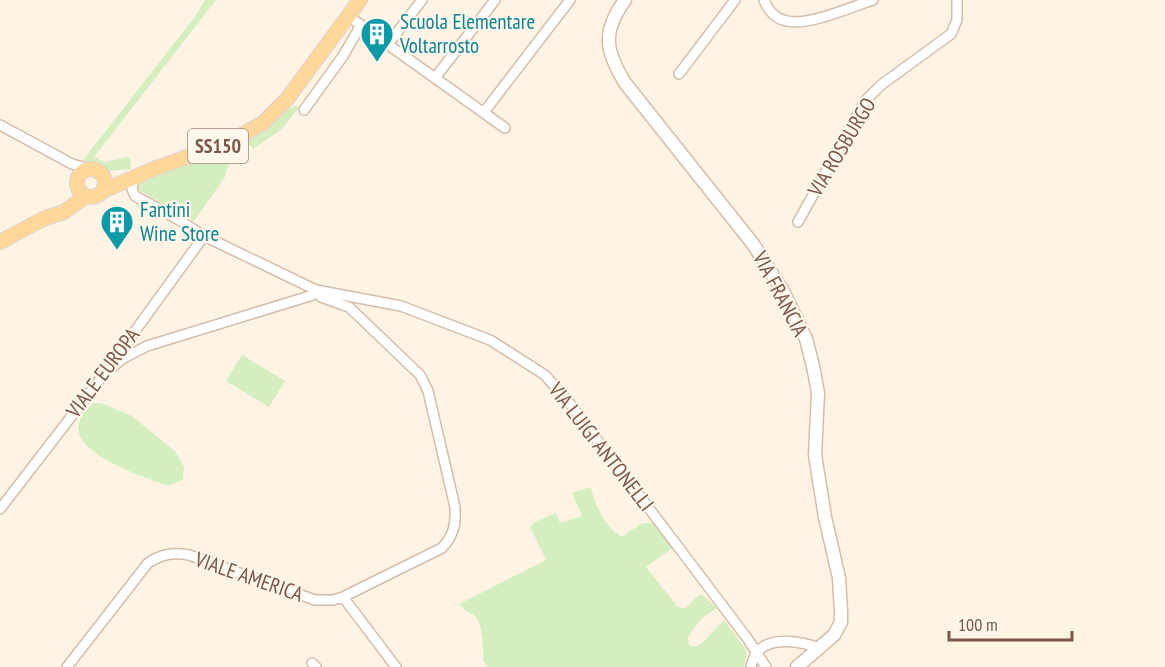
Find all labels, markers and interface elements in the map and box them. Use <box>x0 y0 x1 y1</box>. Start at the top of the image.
place label: Scuola Elementare Voltarrosto <box>399 8 535 59</box>
building icon: Scuola Elementare Voltarrosto <box>359 16 395 63</box>
street label: VIA ROSBURGO <box>801 92 882 202</box>
road number: SS150 <box>188 129 248 163</box>
place label: Fantini Wine Store <box>140 196 219 247</box>
building icon: Fantini Wine Store <box>99 204 135 251</box>
street label: VIA FRANCIA <box>746 246 814 341</box>
street label: VIALE EUROPA <box>59 322 145 424</box>
street label: VIA LUIGI ANTONELLI <box>542 376 660 516</box>
street label: VIALE AMERICA <box>191 545 307 608</box>
scale bar <box>949 604 1072 642</box>
text: 100 m <box>958 613 998 636</box>

